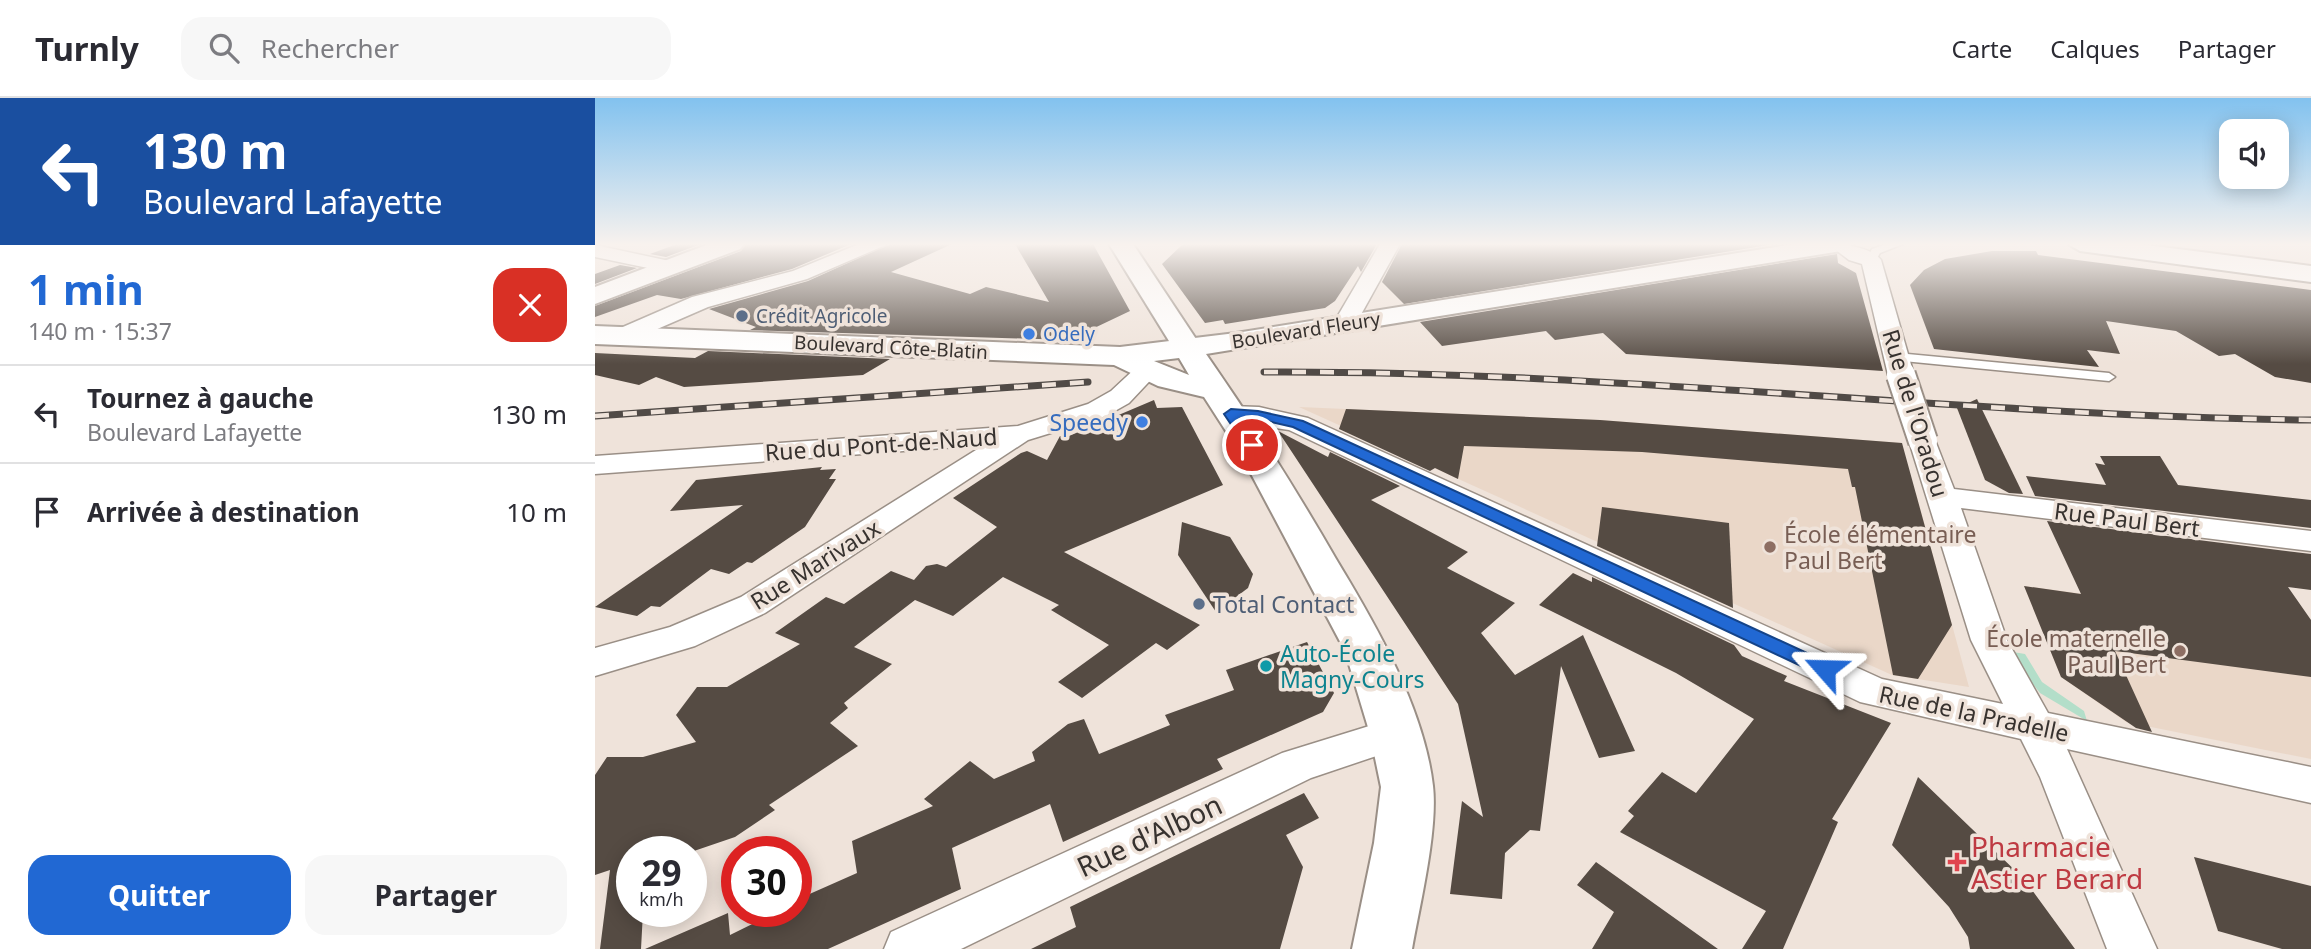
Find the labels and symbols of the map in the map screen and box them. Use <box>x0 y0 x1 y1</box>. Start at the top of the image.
place label: Crédit Agricole <box>756 303 887 329</box>
street label: Boulevard Fleury <box>1230 305 1382 355</box>
marker: Crédit Agricole <box>734 308 750 324</box>
place label: Odely <box>1043 321 1095 347</box>
street label: Rue de l'Oradou <box>1875 325 1957 501</box>
marker: Odely <box>1021 326 1037 342</box>
street label: Boulevard Côte-Blatin <box>794 329 988 365</box>
place label: Speedy <box>1049 406 1128 438</box>
marker: Speedy <box>1134 414 1150 430</box>
pin <box>1222 415 1282 475</box>
street label: Rue du Pont-de-Naud <box>764 420 998 468</box>
street label: Rue Paul Bert <box>2053 494 2201 544</box>
street label: Rue Marivaux <box>744 511 886 617</box>
place label: École élémentaire Paul Bert <box>1784 518 1976 576</box>
marker: École élémentaire Paul Bert <box>1762 539 1778 555</box>
place label: Total Contact <box>1213 588 1354 620</box>
marker: Total Contact <box>1191 596 1207 612</box>
place label: École maternelle Paul Bert <box>1986 622 2166 680</box>
position arrow <box>1788 632 1862 706</box>
place label: Auto-École Magny-Cours <box>1280 637 1424 695</box>
marker: École maternelle Paul Bert <box>2172 643 2188 659</box>
marker: Auto-École Magny-Cours <box>1258 658 1274 674</box>
street label: Rue de la Pradelle <box>1876 677 2072 749</box>
street label: Rue d'Albon <box>1070 785 1228 885</box>
place label: Pharmacie Astier Berard <box>1971 827 2143 897</box>
speed limit sign: 30 <box>721 836 812 927</box>
marker: Pharmacie Astier Berard <box>1949 854 1965 870</box>

